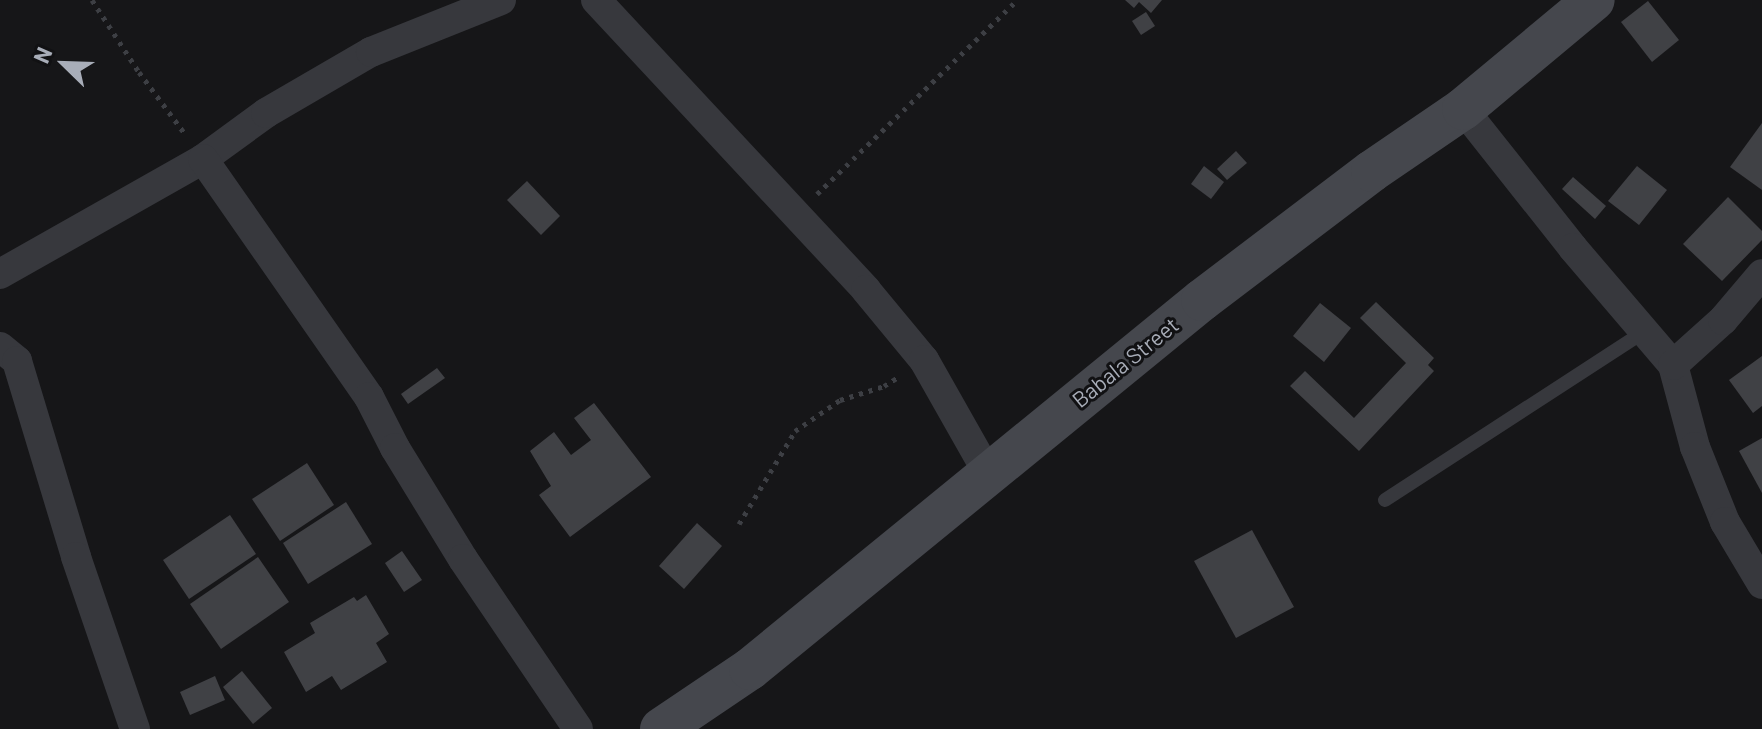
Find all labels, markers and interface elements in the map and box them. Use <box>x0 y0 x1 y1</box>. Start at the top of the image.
north arrow <box>24 24 104 104</box>
text: N <box>27 43 57 66</box>
street label: Babala Street <box>1067 311 1183 413</box>

